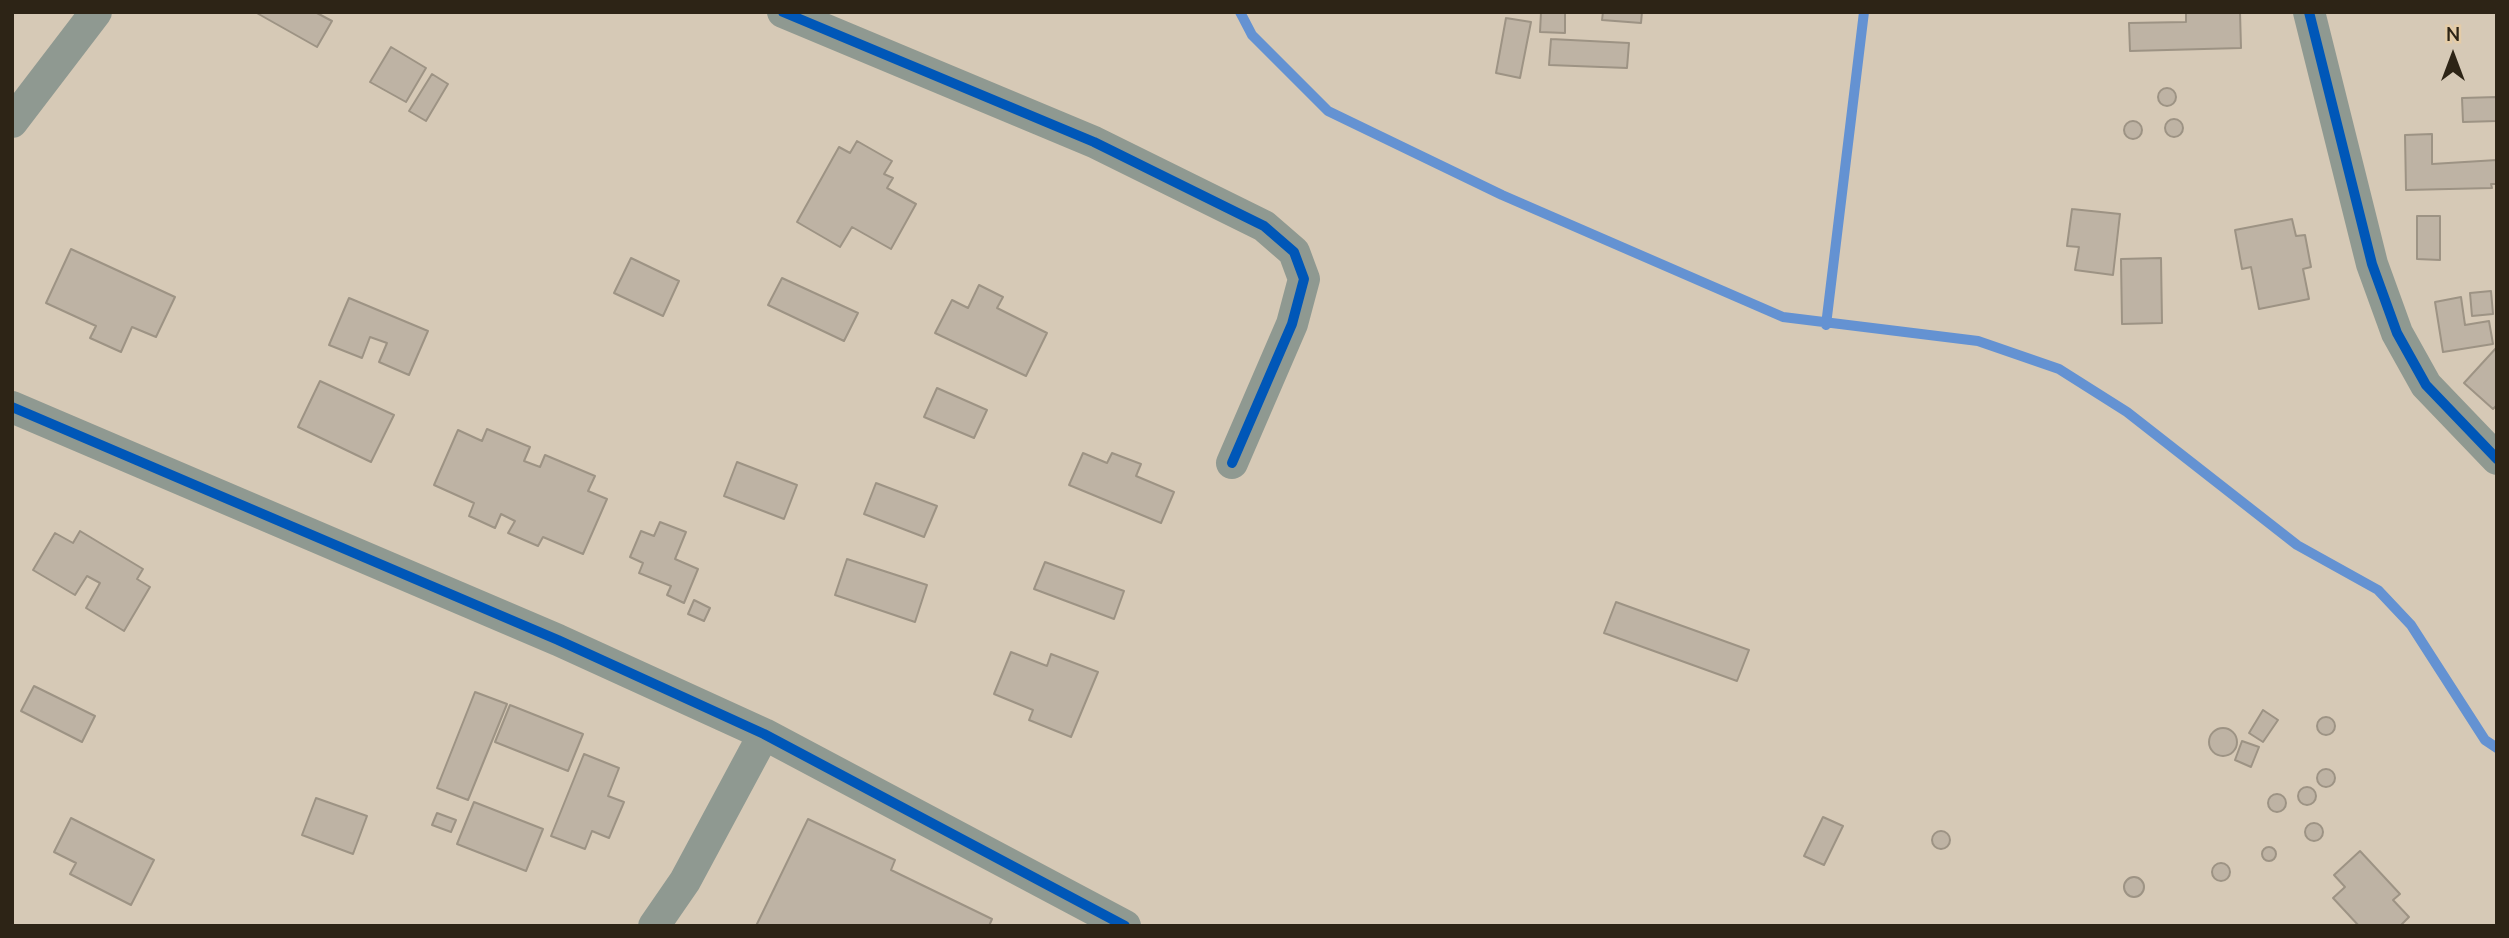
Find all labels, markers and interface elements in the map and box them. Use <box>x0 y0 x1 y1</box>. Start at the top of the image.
north arrow <box>2418 21 2488 91</box>
text: N <box>2446 22 2460 48</box>

